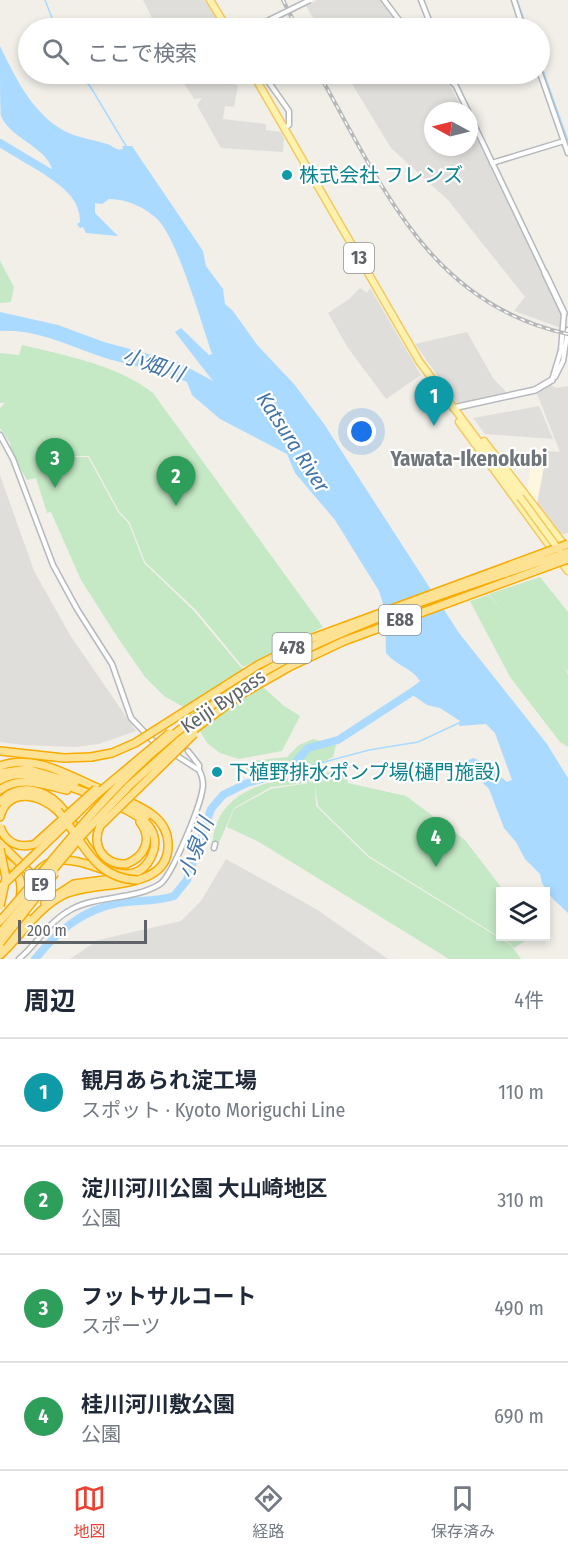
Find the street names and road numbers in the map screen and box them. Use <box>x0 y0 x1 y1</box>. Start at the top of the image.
road number: 13 <box>344 243 374 273</box>
road number: E88 <box>379 605 421 635</box>
road number: 478 <box>272 633 312 663</box>
street label: Keiji Bypass <box>176 664 270 738</box>
road number: E9 <box>25 870 55 900</box>

